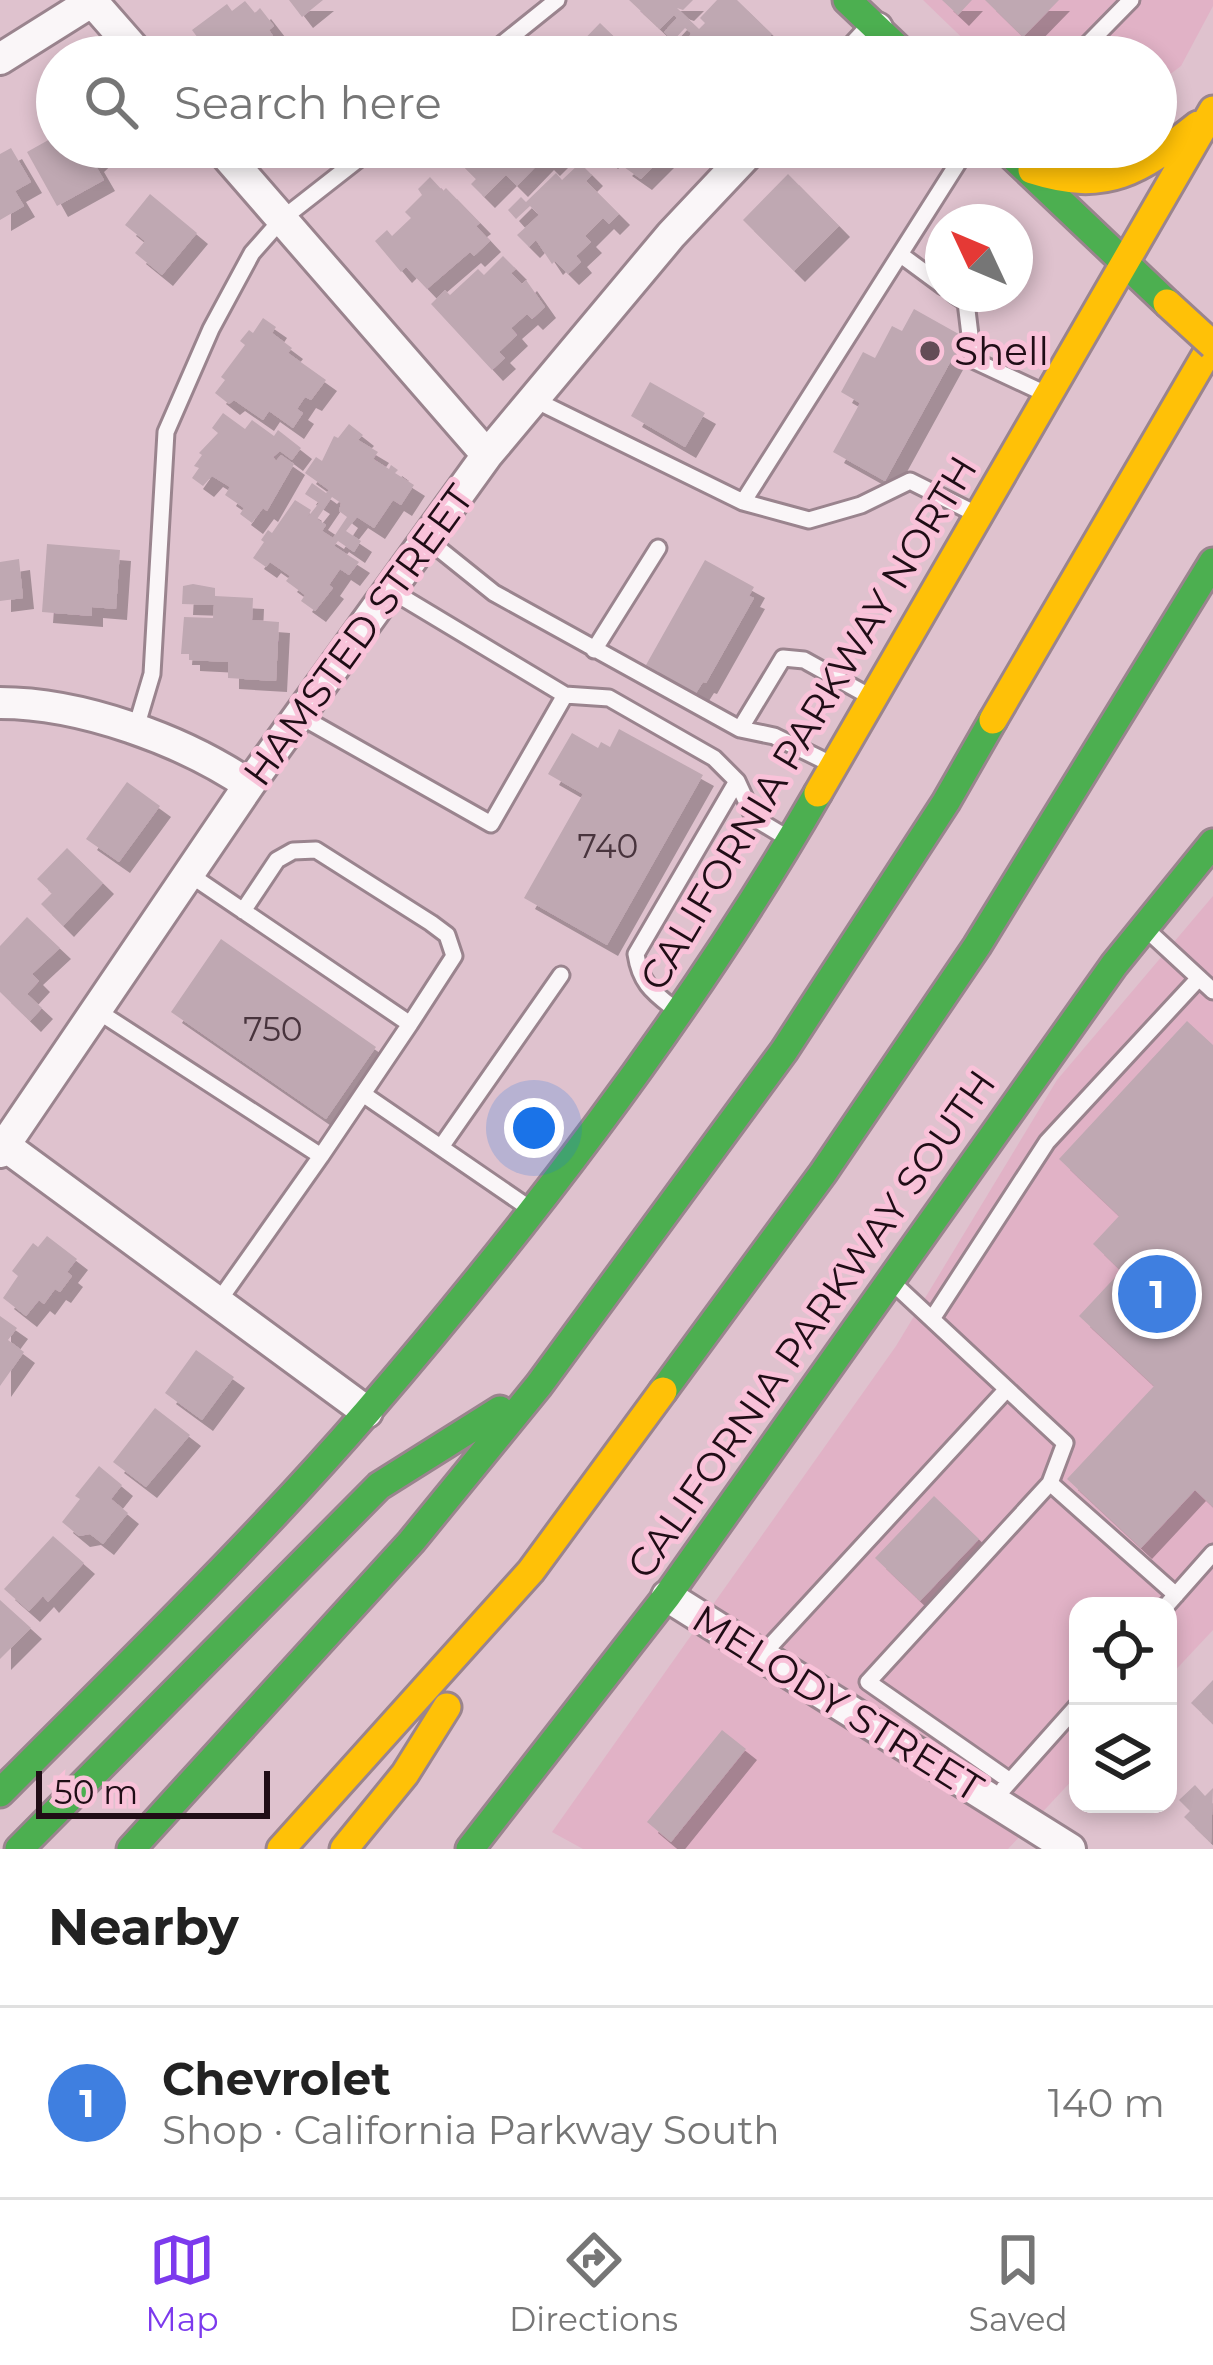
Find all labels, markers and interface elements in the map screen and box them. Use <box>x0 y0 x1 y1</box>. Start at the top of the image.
search box <box>36 36 1177 168</box>
icon: search <box>78 69 144 135</box>
text: Search here <box>174 75 442 130</box>
north arrow <box>925 204 1033 312</box>
place label: Shell <box>954 327 1049 375</box>
marker: Shell <box>917 338 943 364</box>
street label: CALIFORNIA PARKWAY NORTH <box>629 447 987 999</box>
street label: HAMSTED STREET <box>233 475 484 795</box>
house number: 740 <box>578 826 638 866</box>
house number: 750 <box>243 1009 303 1049</box>
street label: CALIFORNIA PARKWAY SOUTH <box>617 1061 1005 1587</box>
your location <box>504 1098 564 1158</box>
pin: 1 <box>1118 1249 1196 1339</box>
street label: MELODY STREET <box>684 1594 993 1812</box>
map controls <box>1069 1597 1177 1813</box>
button: locate <box>1069 1597 1177 1705</box>
button: layers <box>1069 1705 1177 1813</box>
scale bar <box>36 1765 270 1818</box>
text: 50 m <box>54 1772 138 1812</box>
text: Nearby <box>48 1896 239 1958</box>
text: Chevrolet <box>162 2051 391 2106</box>
text: 1 <box>79 2079 95 2127</box>
text: 140 m <box>1048 2079 1165 2127</box>
text: Shop · California Parkway South <box>162 2106 780 2154</box>
tab: Map <box>145 2227 219 2339</box>
tab: Directions <box>509 2227 678 2339</box>
tab: Saved <box>969 2227 1068 2339</box>

